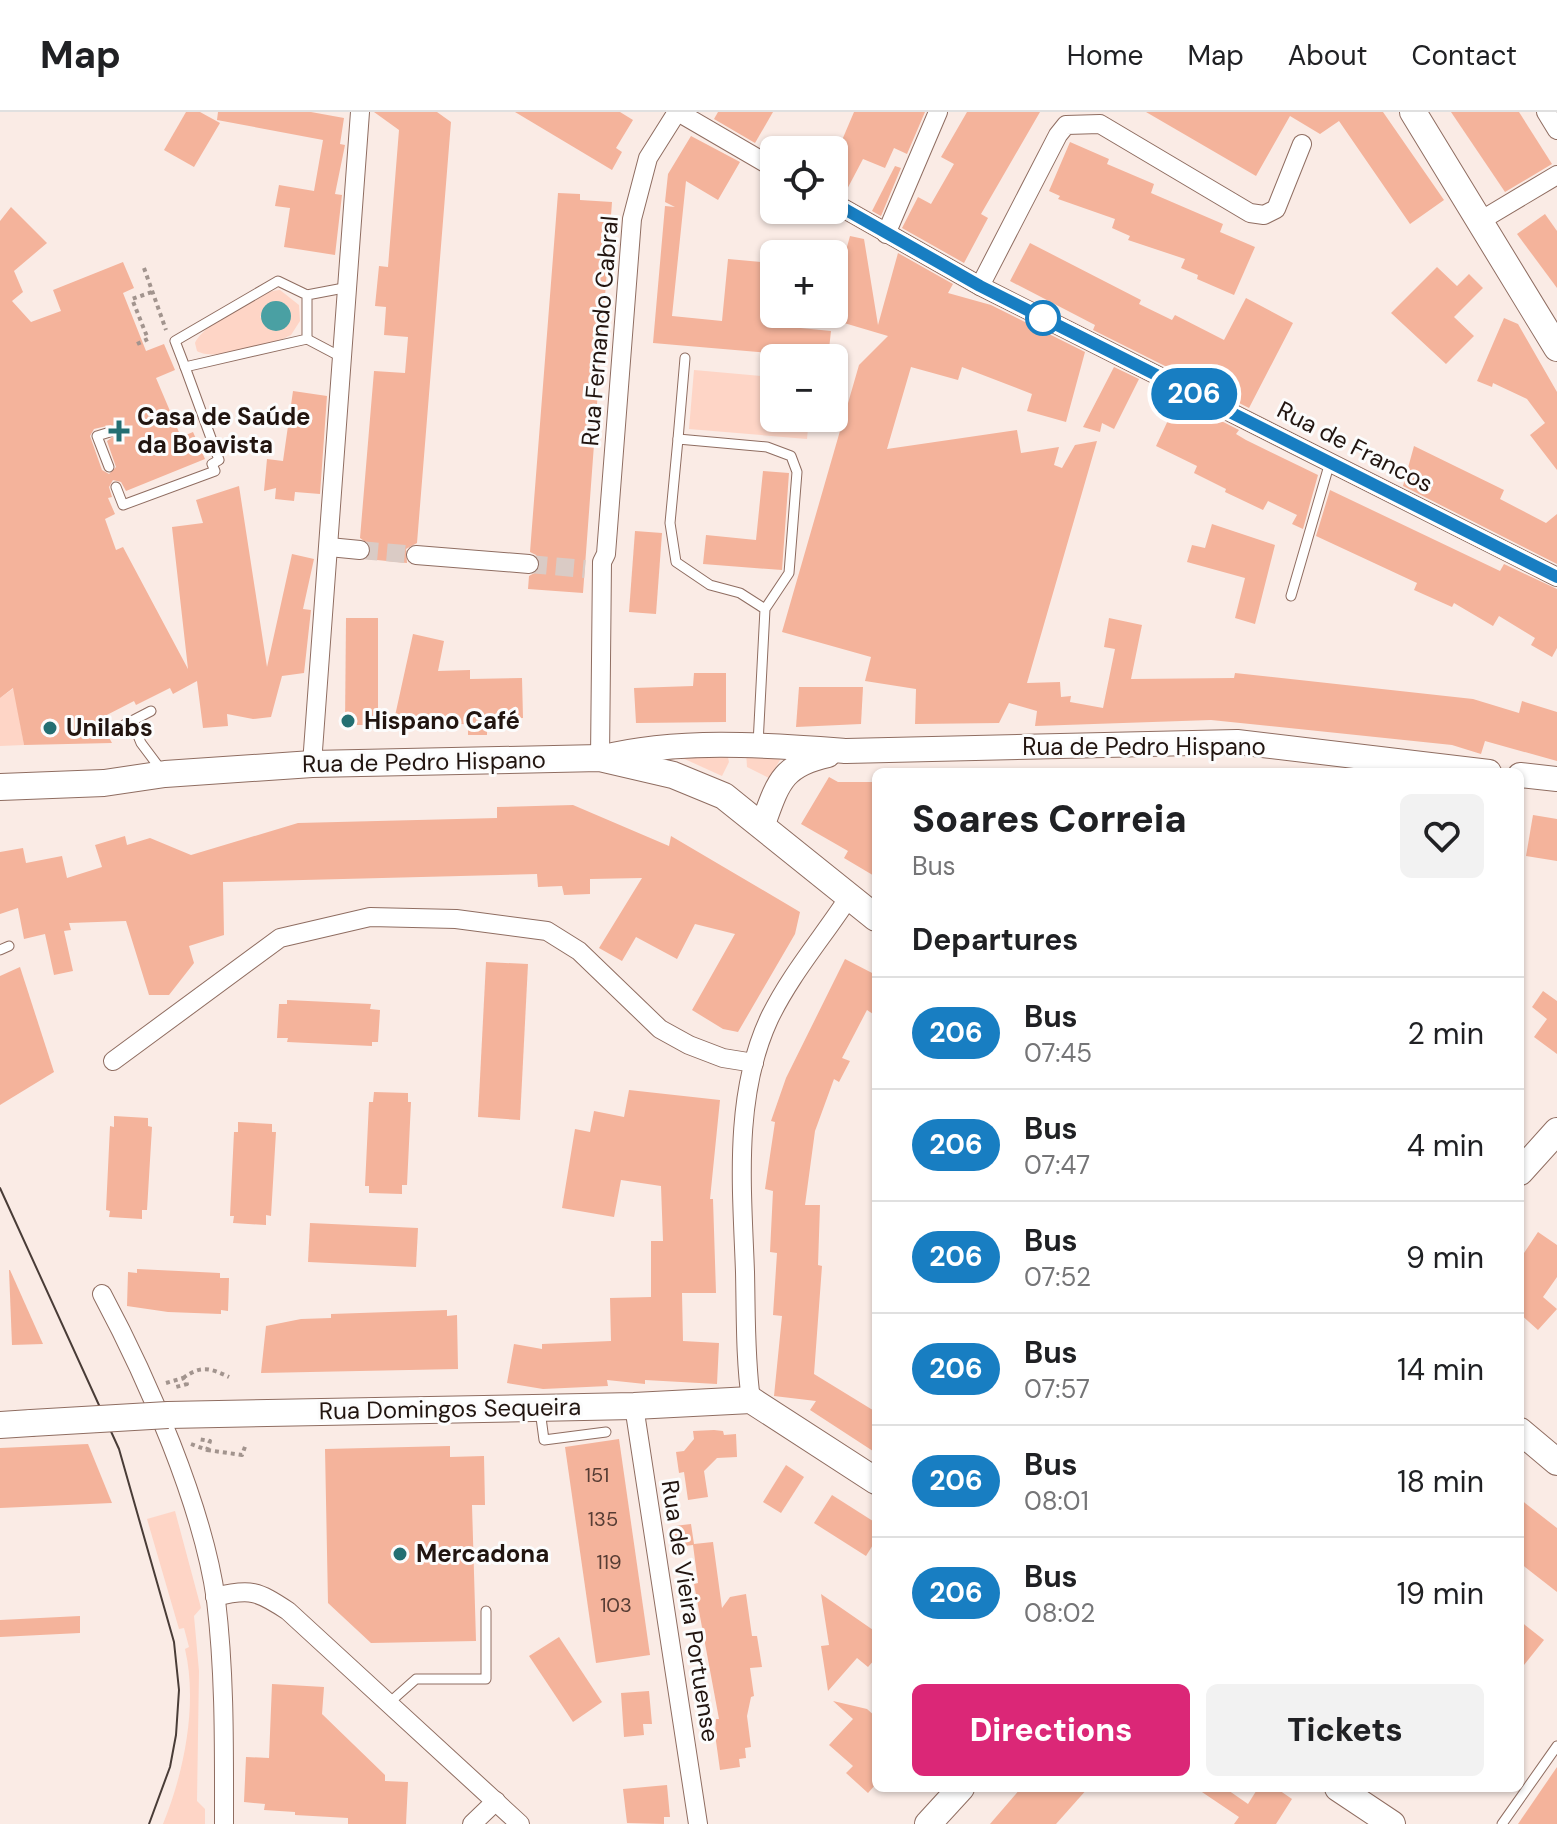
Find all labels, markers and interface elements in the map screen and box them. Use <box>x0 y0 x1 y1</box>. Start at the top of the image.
text: Map <box>40 30 121 80</box>
text: Home <box>1067 37 1143 74</box>
text: Map <box>1187 37 1244 74</box>
text: About <box>1288 37 1367 74</box>
text: Contact <box>1411 37 1517 74</box>
map controls <box>760 136 848 432</box>
button: locate <box>760 136 848 224</box>
street label: Rua Fernando Cabral <box>574 214 625 447</box>
button: + <box>760 240 848 328</box>
unlabelled marker <box>1026 301 1060 335</box>
button: − <box>760 344 848 432</box>
line badge: 206 <box>1148 368 1240 420</box>
text: 206 <box>1167 375 1221 412</box>
street label: Rua de Francos <box>1272 394 1438 499</box>
place label: Casa de Saúde da Boavista <box>137 401 311 460</box>
marker: Casa de Saúde da Boavista <box>108 420 130 442</box>
place label: Hispano Café <box>364 705 520 736</box>
place label: Unilabs <box>66 712 153 743</box>
marker: Hispano Café <box>339 712 357 730</box>
marker: Unilabs <box>41 719 59 737</box>
street label: Rua de Pedro Hispano <box>1022 731 1266 762</box>
street label: Rua de Pedro Hispano <box>302 744 546 779</box>
text: Soares Correia <box>912 794 1187 844</box>
button: heart <box>1400 794 1484 878</box>
text: Bus <box>912 849 956 883</box>
text: Departures <box>912 920 1078 959</box>
text: Bus <box>1024 997 1078 1036</box>
text: 206 <box>929 1014 983 1051</box>
text: 2 min <box>1408 1014 1484 1053</box>
text: 07:45 <box>1024 1036 1092 1070</box>
text: Bus <box>1024 1109 1078 1148</box>
text: 206 <box>929 1126 983 1163</box>
text: 4 min <box>1407 1126 1484 1165</box>
text: 07:47 <box>1024 1148 1090 1182</box>
text: Bus <box>1024 1221 1078 1260</box>
text: 206 <box>929 1238 983 1275</box>
text: 9 min <box>1406 1238 1484 1277</box>
text: 07:52 <box>1024 1260 1091 1294</box>
text: Bus <box>1024 1333 1078 1372</box>
text: 206 <box>929 1350 983 1387</box>
text: 14 min <box>1397 1350 1484 1389</box>
text: 07:57 <box>1024 1372 1090 1406</box>
street label: Rua Domingos Sequeira <box>319 1391 581 1426</box>
text: Bus <box>1024 1445 1078 1484</box>
house number: 151 <box>585 1462 609 1488</box>
text: 206 <box>929 1462 983 1499</box>
text: 18 min <box>1397 1462 1484 1501</box>
street label: Rua de Vieira Portuense <box>654 1478 727 1744</box>
text: 08:01 <box>1024 1484 1089 1518</box>
house number: 135 <box>588 1506 618 1532</box>
place label: Mercadona <box>416 1538 549 1569</box>
marker: Mercadona <box>391 1545 409 1563</box>
house number: 119 <box>596 1549 622 1575</box>
text: Bus <box>1024 1557 1078 1596</box>
text: 206 <box>929 1574 983 1611</box>
text: 19 min <box>1397 1574 1484 1613</box>
house number: 103 <box>600 1592 632 1618</box>
text: 08:02 <box>1024 1596 1095 1630</box>
button: Directions <box>912 1684 1190 1776</box>
button: Tickets <box>1206 1684 1484 1776</box>

